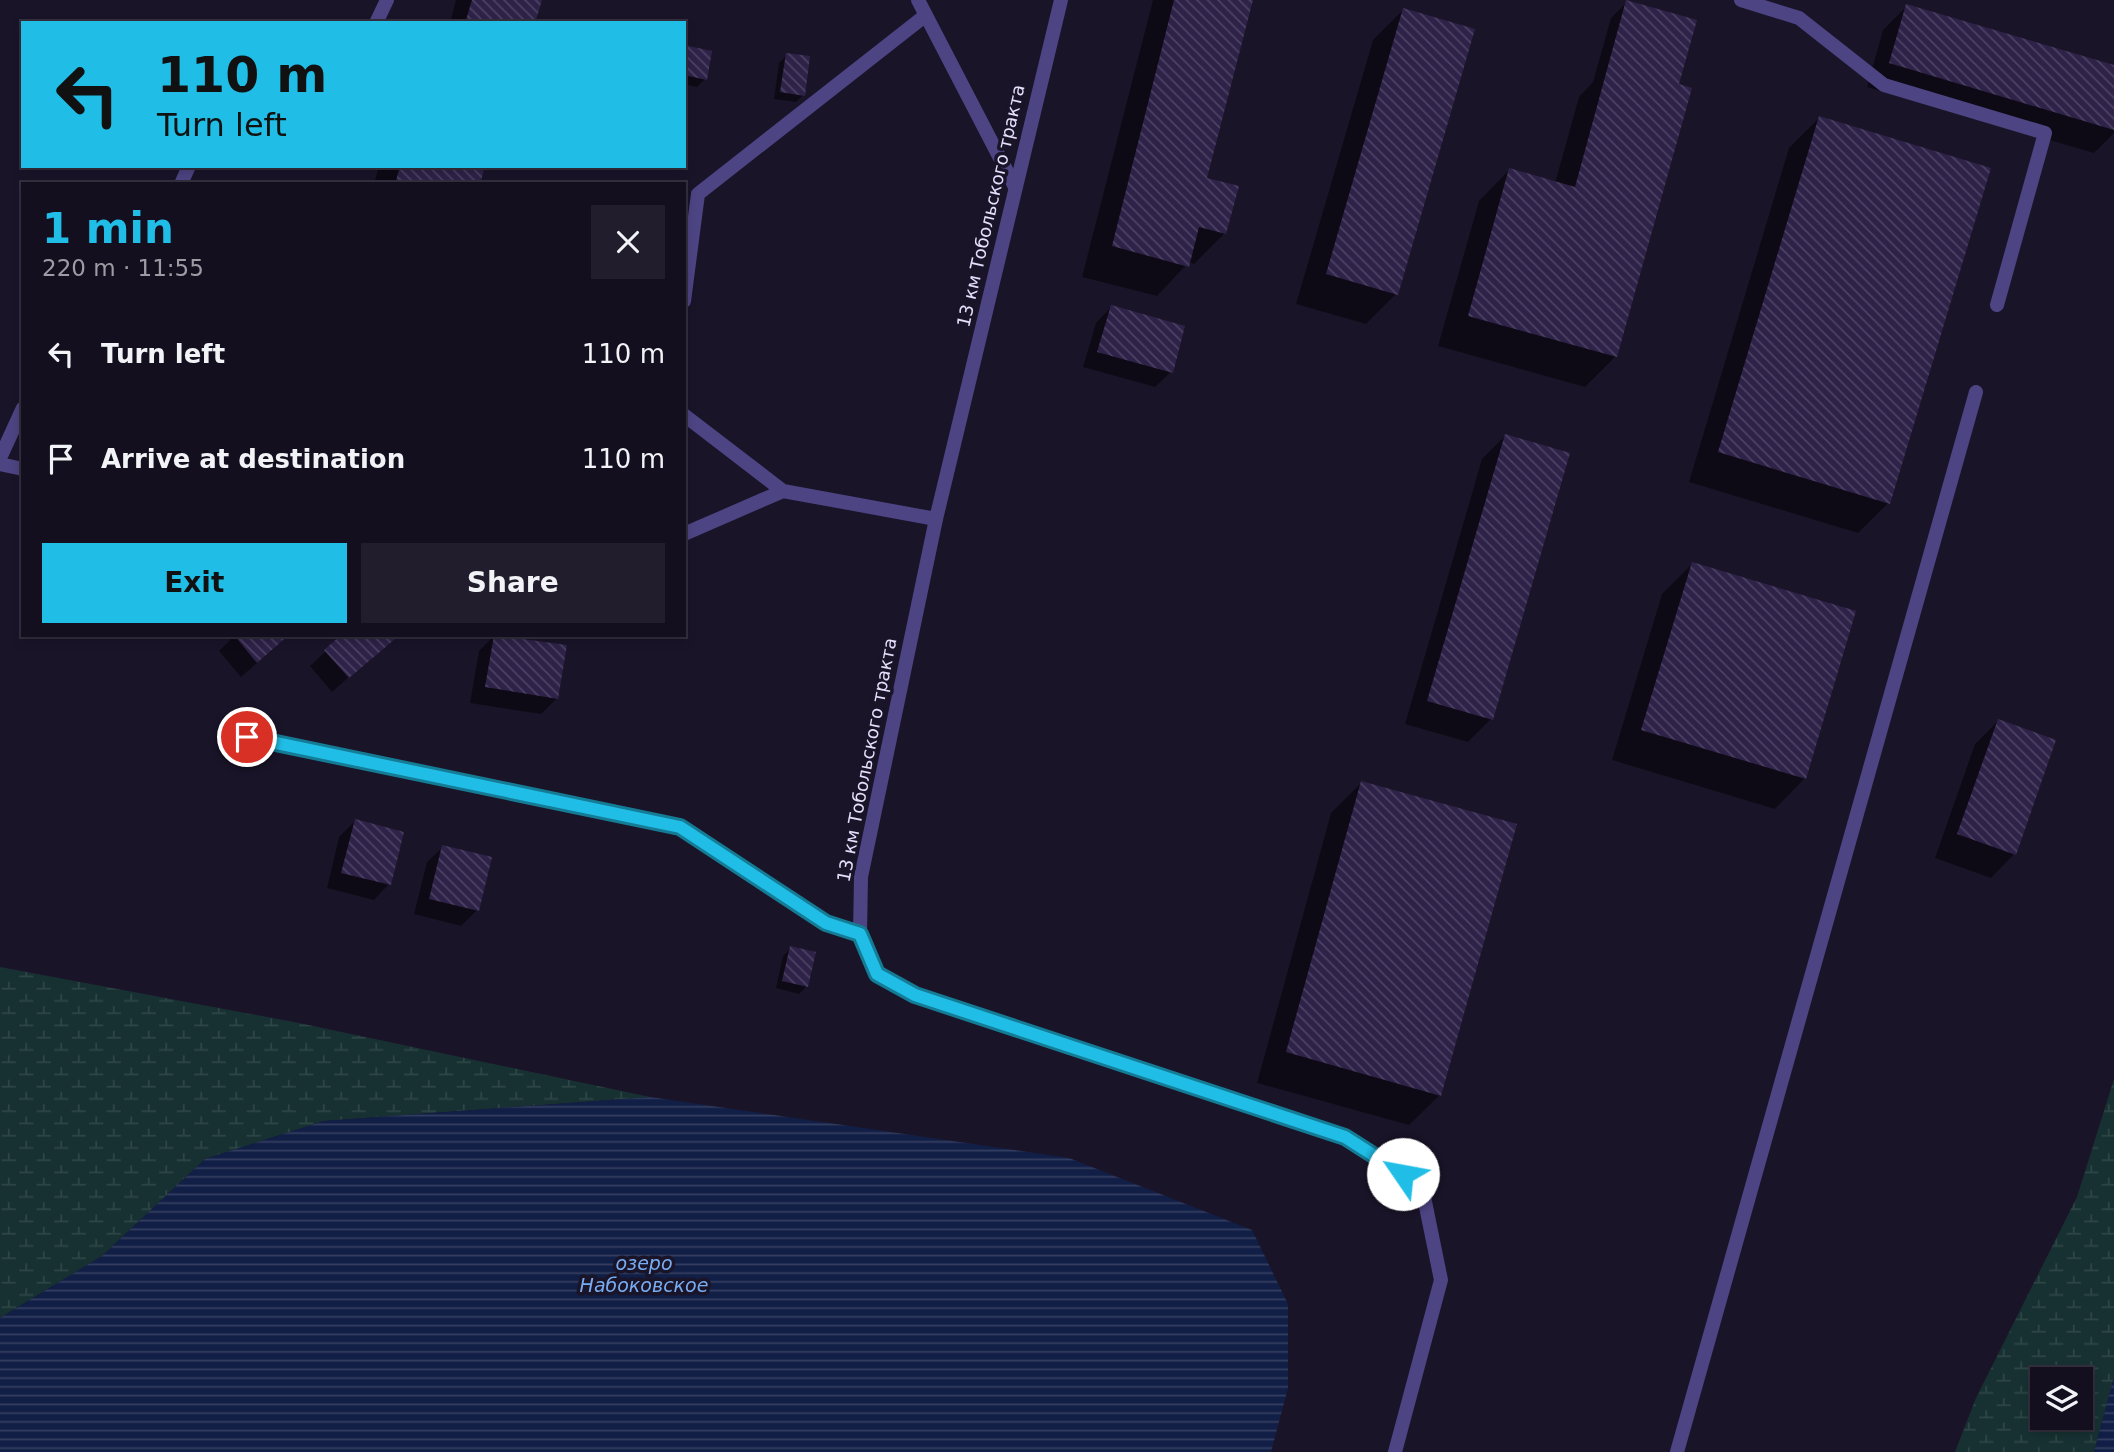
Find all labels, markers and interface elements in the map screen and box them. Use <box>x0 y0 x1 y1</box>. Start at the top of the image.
text: 110 m <box>157 47 327 104</box>
icon: left <box>42 49 133 140</box>
street label: 13 км Тобольского тракта <box>952 83 1029 329</box>
text: Turn left <box>157 106 287 144</box>
text: 1 min <box>42 204 174 253</box>
button: close <box>591 205 665 279</box>
text: 220 m · 11:55 <box>42 255 204 281</box>
icon: left <box>42 335 80 373</box>
text: Turn left <box>101 339 225 369</box>
text: 110 m <box>582 339 665 369</box>
icon: arrive <box>42 440 80 478</box>
text: Arrive at destination <box>101 444 405 474</box>
text: 110 m <box>582 444 665 474</box>
button: Exit <box>42 543 347 623</box>
button: Share <box>361 543 665 623</box>
street label: 13 км Тобольского тракта <box>833 636 901 884</box>
pin <box>217 707 277 767</box>
icon: arrive <box>228 718 266 756</box>
position arrow <box>1366 1137 1440 1211</box>
water label: озеро Набоковское <box>580 1252 708 1296</box>
map controls <box>2030 1367 2093 1430</box>
button: layers <box>2030 1367 2093 1430</box>

